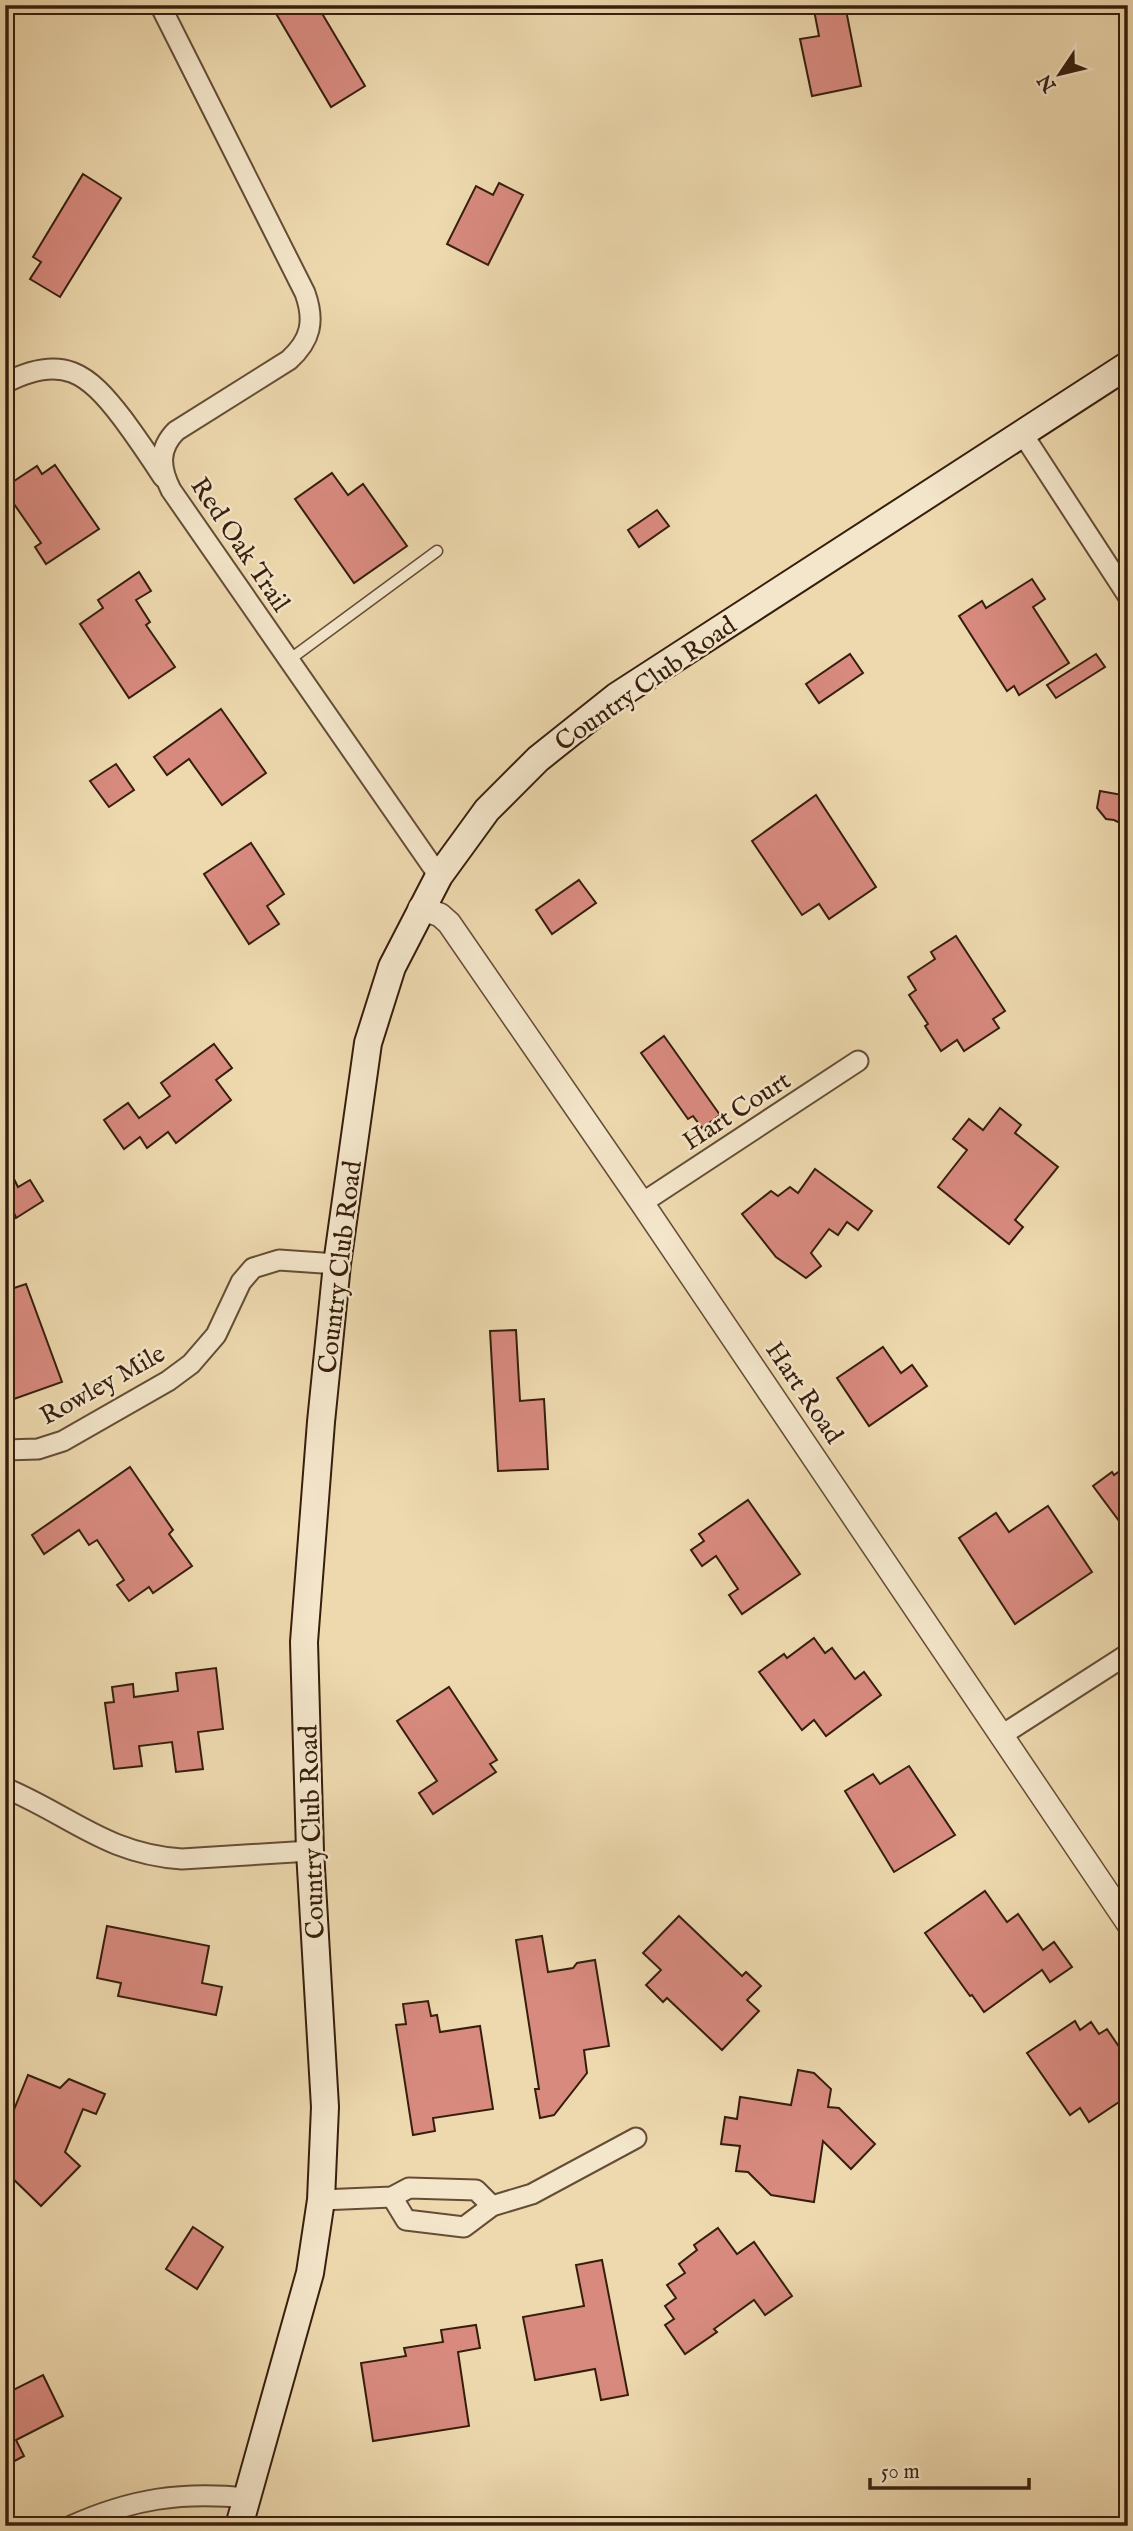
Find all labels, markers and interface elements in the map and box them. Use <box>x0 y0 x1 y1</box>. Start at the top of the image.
north arrow <box>1024 38 1094 108</box>
text: N <box>1033 69 1063 97</box>
street label: Red Oak Trail <box>183 471 297 619</box>
street label: Country Club Road <box>549 609 743 759</box>
street label: Hart Court <box>677 1064 797 1158</box>
street label: Country Club Road <box>311 1159 370 1375</box>
street label: Hart Road <box>758 1335 850 1450</box>
street label: Rowley Mile <box>34 1337 171 1433</box>
street label: Country Club Road <box>292 1724 333 1940</box>
scale bar <box>870 2447 1030 2491</box>
text: 50 m <box>881 2459 920 2486</box>

